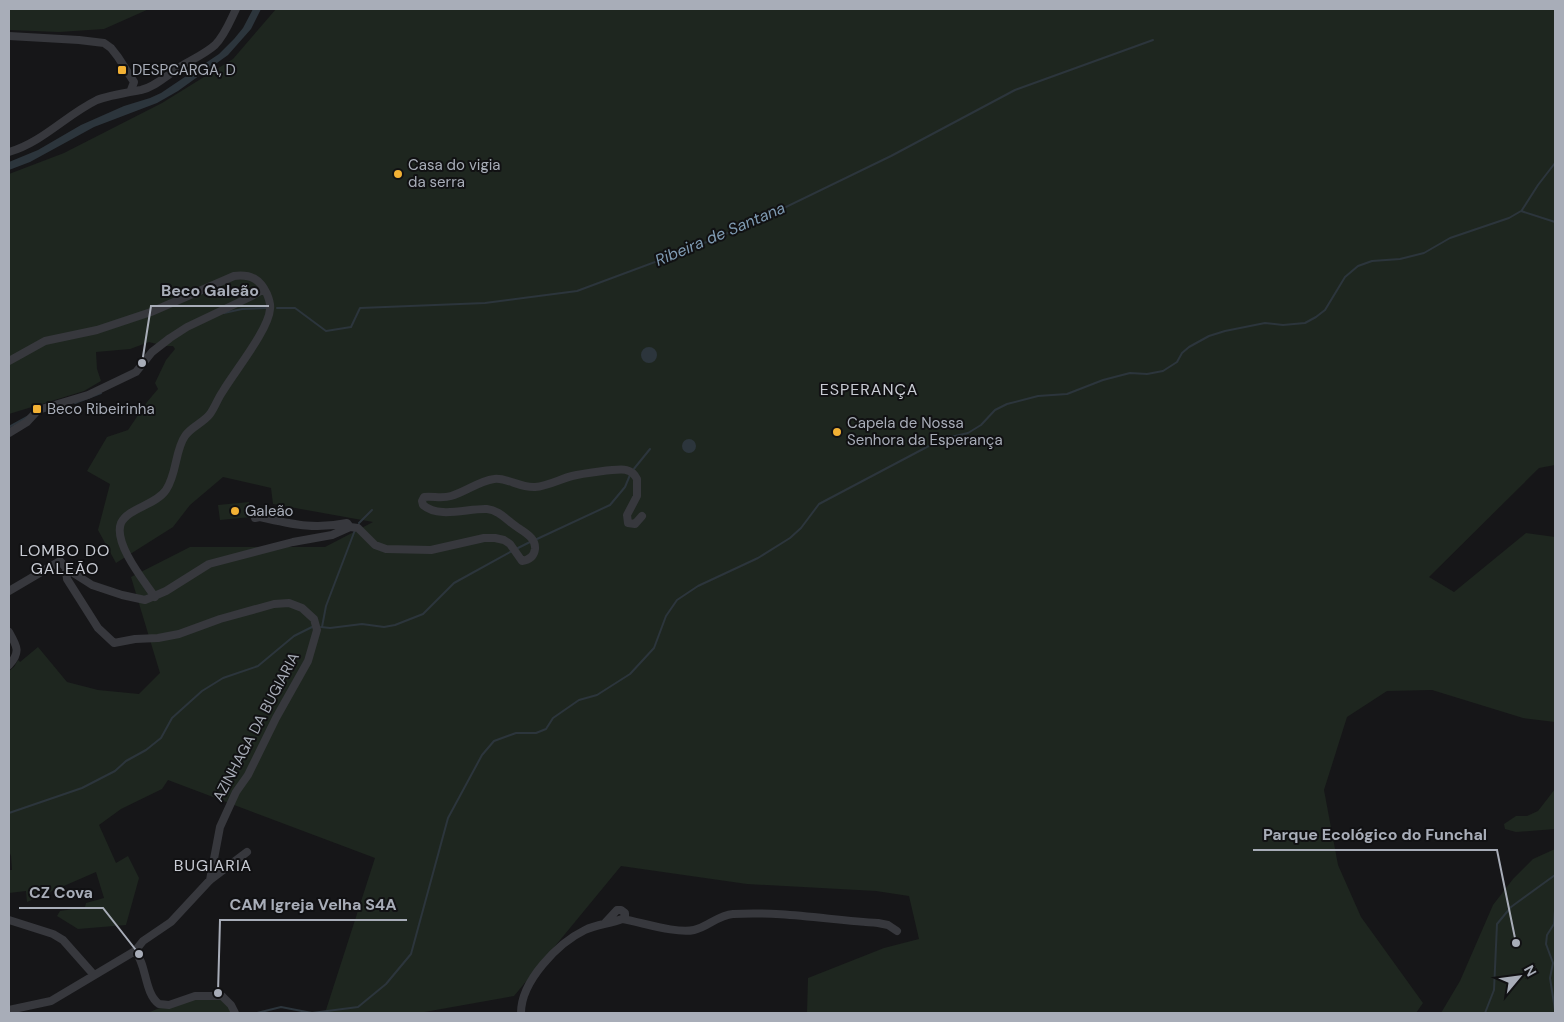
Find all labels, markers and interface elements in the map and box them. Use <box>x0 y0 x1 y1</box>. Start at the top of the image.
place label: DESPCARGA, D <box>132 60 236 80</box>
marker: DESPCARGA, D <box>116 64 128 76</box>
place label: Casa do vigia da serra <box>408 155 501 192</box>
marker: Casa do vigia da serra <box>392 168 404 180</box>
water label: Ribeira de Santana <box>652 197 788 271</box>
callout: Beco Galeão <box>151 275 269 306</box>
text: Beco Galeão <box>161 280 259 301</box>
district label: ESPERANÇA <box>820 379 918 400</box>
place label: Beco Ribeirinha <box>47 399 155 419</box>
marker: Beco Ribeirinha <box>31 403 43 415</box>
place label: Capela de Nossa Senhora da Esperança <box>847 413 1003 450</box>
marker: Capela de Nossa Senhora da Esperança <box>831 426 843 438</box>
place label: Galeão <box>245 501 294 521</box>
marker: Galeão <box>229 505 241 517</box>
district label: LOMBO DO GALEÃO <box>20 540 110 579</box>
street label: AZINHAGA DA BUGIARIA <box>208 649 304 805</box>
callout: Parque Ecológico do Funchal <box>1253 819 1497 850</box>
text: Parque Ecológico do Funchal <box>1263 824 1487 845</box>
district label: BUGIARIA <box>174 855 252 876</box>
callout: CZ Cova <box>19 877 103 908</box>
text: CZ Cova <box>29 882 93 903</box>
callout: CAM Igreja Velha S4A <box>220 889 407 920</box>
text: CAM Igreja Velha S4A <box>229 894 397 915</box>
north arrow <box>1494 952 1544 1002</box>
text: N <box>1520 962 1541 980</box>

